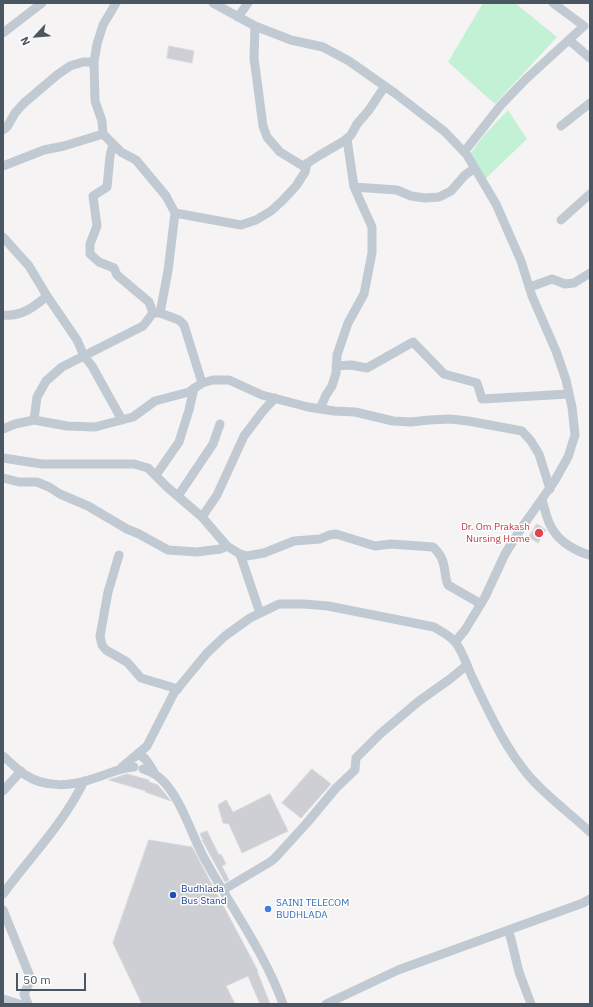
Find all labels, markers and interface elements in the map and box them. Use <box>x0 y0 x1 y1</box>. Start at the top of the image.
north arrow <box>16 16 56 56</box>
text: N <box>17 35 33 48</box>
place label: Dr. Om Prakash Nursing Home <box>461 521 530 544</box>
marker: Dr. Om Prakash Nursing Home <box>533 527 545 539</box>
place label: Budhlada Bus Stand <box>181 883 227 906</box>
marker: Budhlada Bus Stand <box>168 890 178 900</box>
place label: SAINI TELECOM BUDHLADA <box>276 897 349 920</box>
marker: SAINI TELECOM BUDHLADA <box>263 904 273 914</box>
scale bar <box>18 965 88 991</box>
text: 50 m <box>23 972 51 987</box>

